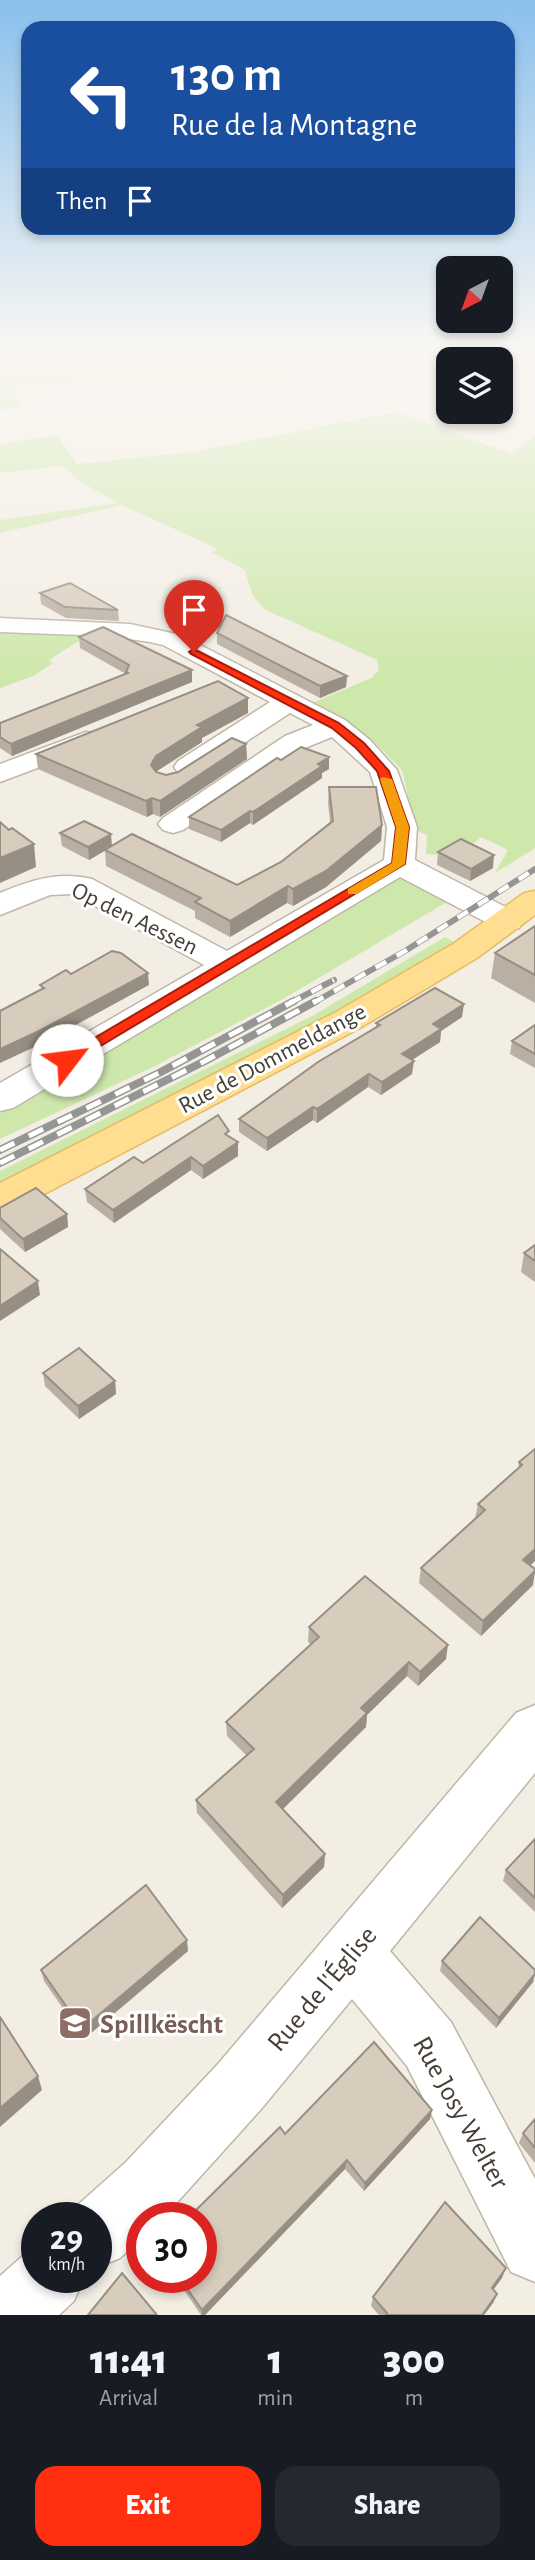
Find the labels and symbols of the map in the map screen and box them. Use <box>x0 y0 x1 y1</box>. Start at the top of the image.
north arrow <box>436 256 513 332</box>
pin <box>164 580 224 652</box>
street label: Op den Aessen <box>68 878 201 960</box>
street label: Rue de Dommeldange <box>175 999 370 1118</box>
position arrow <box>30 1023 104 1097</box>
street label: Rue de l'Église <box>260 1920 383 2057</box>
school or university icon: Spillkëscht <box>56 2004 94 2042</box>
place label: Spillkëscht <box>100 2011 223 2039</box>
street label: Rue Josy Welter <box>407 2032 514 2194</box>
speed limit sign: 30 <box>126 2202 217 2293</box>

